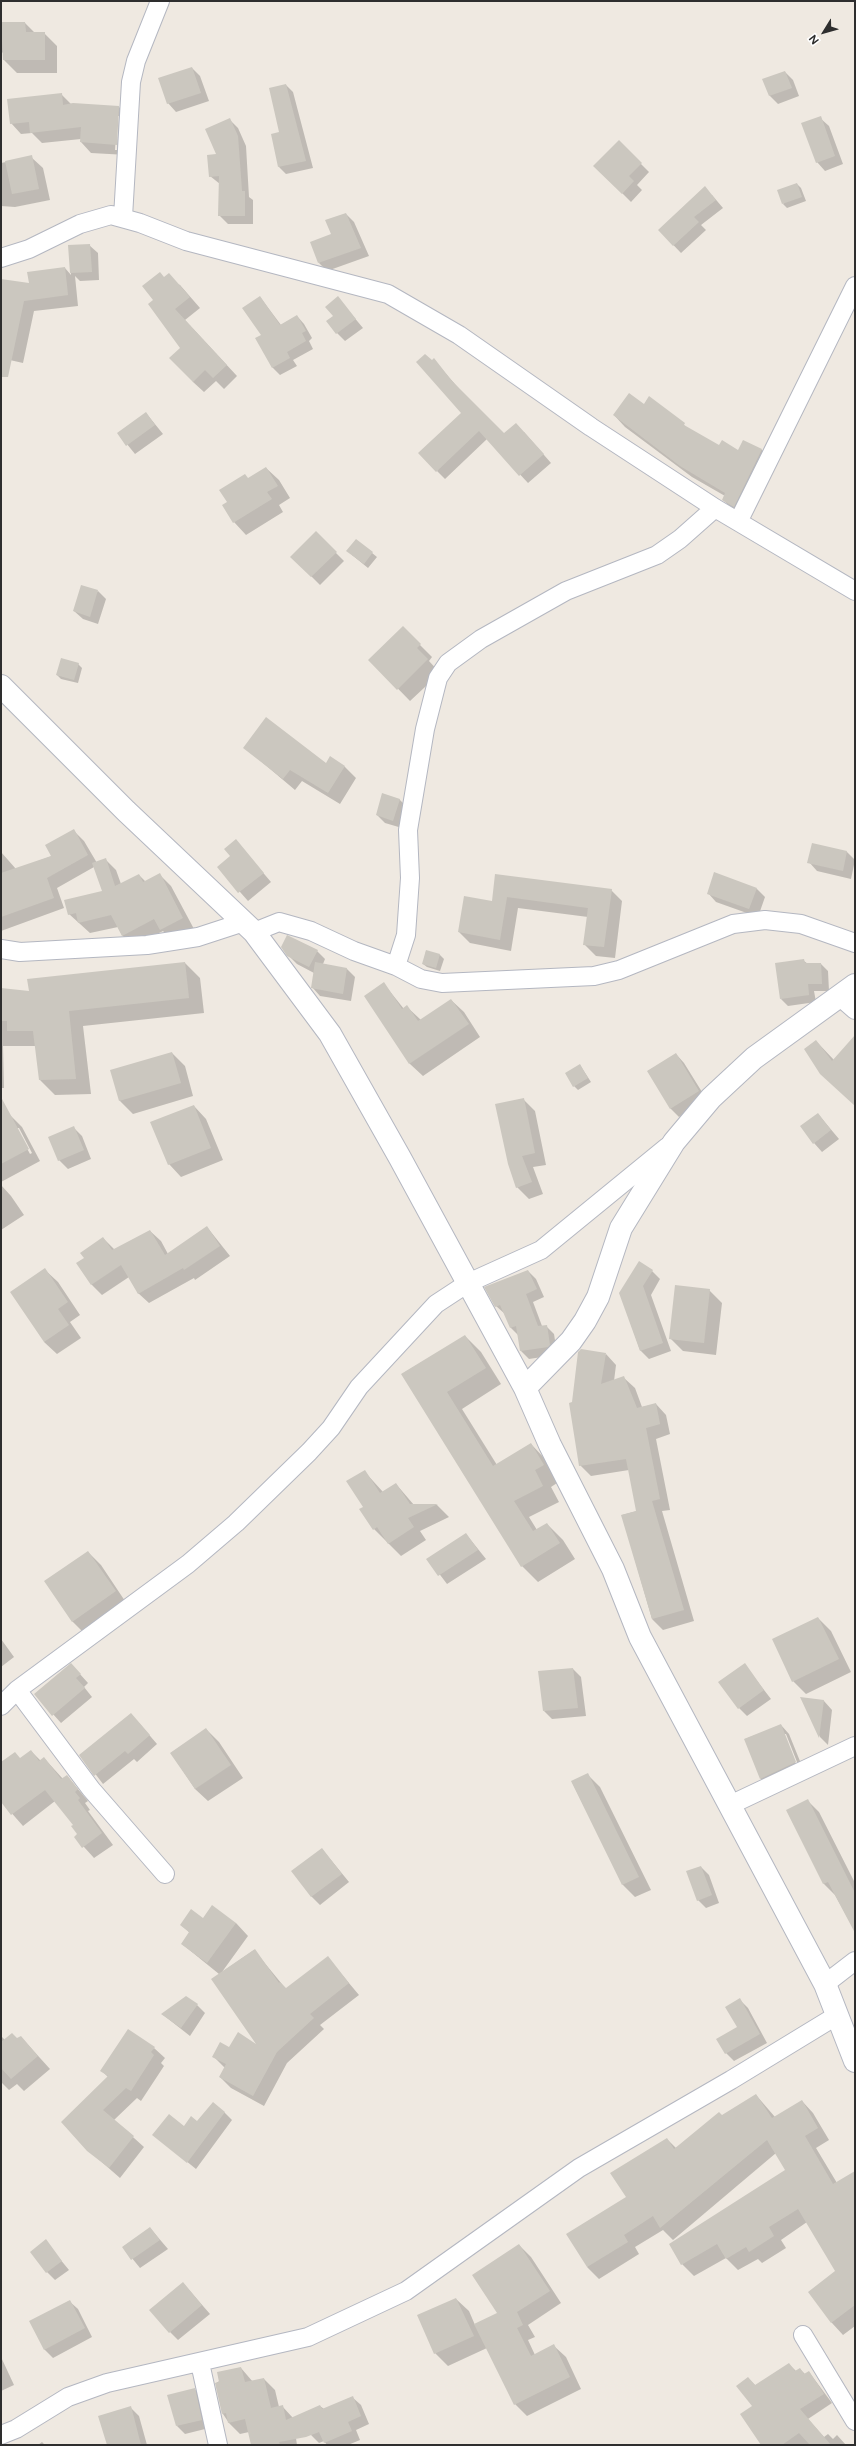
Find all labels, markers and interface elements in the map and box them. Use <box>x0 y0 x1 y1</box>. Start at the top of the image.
north arrow <box>804 12 844 52</box>
text: N <box>806 32 822 47</box>

